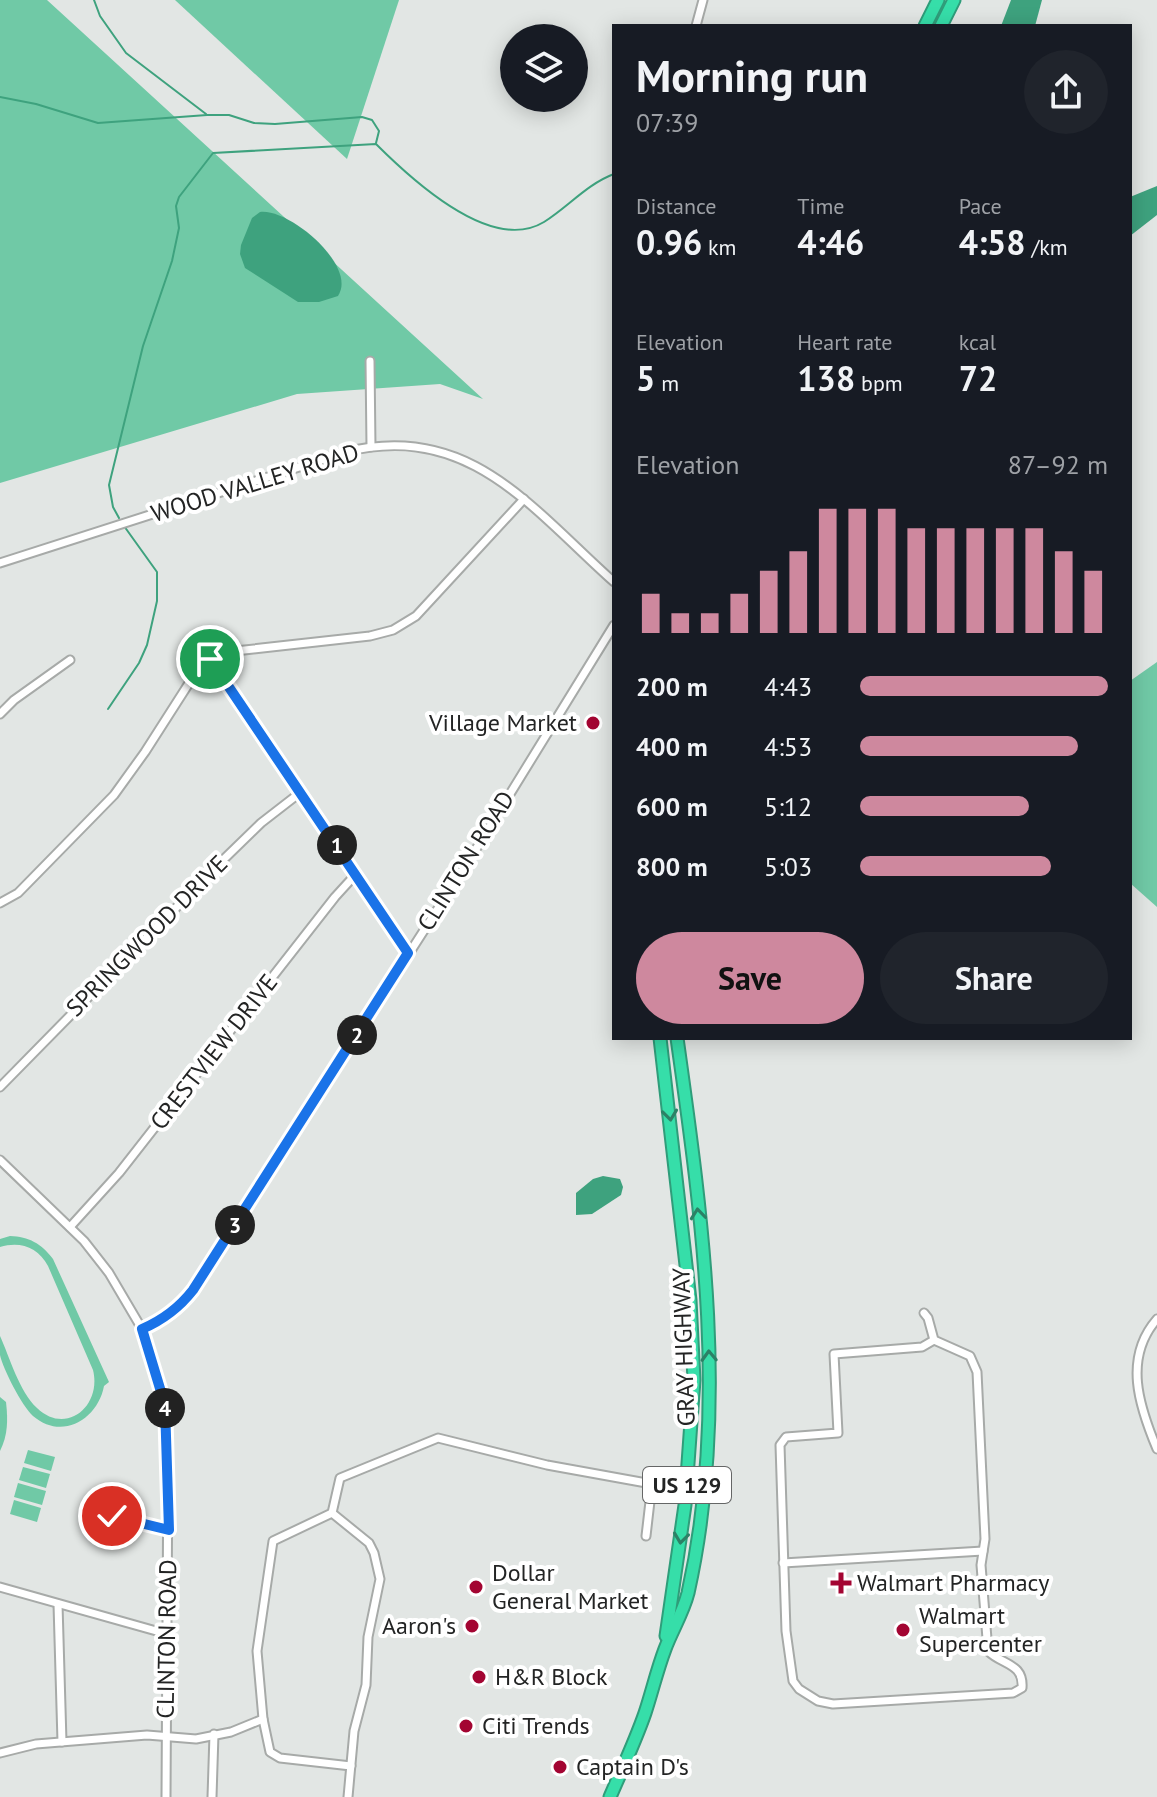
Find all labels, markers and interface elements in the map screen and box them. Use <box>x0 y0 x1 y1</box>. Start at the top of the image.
map controls <box>500 24 588 112</box>
button: layers <box>500 24 588 112</box>
text: Morning run <box>636 47 868 104</box>
button: share <box>1024 50 1108 134</box>
text: 07:39 <box>636 106 698 139</box>
text: Distance <box>636 192 717 220</box>
text: Time <box>797 192 844 220</box>
text: Pace <box>959 192 1002 220</box>
text: 0.96 <box>636 220 702 264</box>
text: 4:46 <box>797 220 864 264</box>
text: 4:58 <box>959 220 1026 264</box>
text: km <box>702 233 736 261</box>
text: /km <box>1026 233 1068 261</box>
text: Elevation <box>636 328 724 356</box>
text: Heart rate <box>797 328 892 356</box>
text: kcal <box>959 328 996 356</box>
text: 5 <box>636 356 655 400</box>
text: 138 <box>797 356 855 400</box>
text: 72 <box>959 356 997 400</box>
text: m <box>655 369 679 397</box>
text: bpm <box>855 369 903 397</box>
street label: WOOD VALLEY ROAD <box>147 436 363 529</box>
text: Elevation <box>636 448 740 481</box>
text: 87–92 m <box>1008 448 1108 481</box>
pin <box>176 625 244 693</box>
icon: arrive <box>188 637 232 681</box>
text: 200 m <box>636 670 708 703</box>
text: 4:43 <box>764 670 812 703</box>
place label: Village Market <box>428 707 577 738</box>
marker: Village Market <box>584 714 602 732</box>
text: 400 m <box>636 730 708 763</box>
text: 4:53 <box>764 730 812 763</box>
street label: CLINTON ROAD <box>410 785 521 936</box>
text: 600 m <box>636 790 708 823</box>
text: 5:12 <box>764 790 812 823</box>
pin: 1 <box>317 825 357 865</box>
text: 1 <box>331 831 343 859</box>
street label: SPRINGWOOD DRIVE <box>59 848 234 1023</box>
text: 800 m <box>636 850 708 883</box>
text: 5:03 <box>764 850 812 883</box>
button: Save <box>636 932 864 1024</box>
button: Share <box>880 932 1108 1024</box>
street label: CRESTVIEW DRIVE <box>143 967 284 1136</box>
pin: 2 <box>337 1015 377 1055</box>
text: 2 <box>351 1021 363 1049</box>
one-way arrow <box>661 1109 678 1122</box>
pin: 3 <box>215 1205 255 1245</box>
one-way arrow <box>690 1208 707 1221</box>
text: 3 <box>229 1211 241 1239</box>
street label: GRAY HIGHWAY <box>665 1266 702 1427</box>
one-way arrow <box>701 1349 718 1362</box>
pin: 4 <box>145 1388 185 1428</box>
text: 4 <box>159 1394 171 1422</box>
road number: US 129 <box>643 1467 731 1503</box>
pin <box>78 1482 146 1550</box>
icon: check <box>90 1494 134 1538</box>
one-way arrow <box>673 1531 690 1545</box>
place label: Dollar General Market <box>492 1557 648 1616</box>
street label: CLINTON ROAD <box>150 1559 183 1719</box>
place label: Walmart Pharmacy <box>857 1567 1049 1598</box>
marker: Walmart Pharmacy <box>832 1574 850 1592</box>
marker: Dollar General Market <box>467 1578 485 1596</box>
place label: Walmart Supercenter <box>919 1600 1042 1659</box>
place label: Aaron's <box>382 1610 456 1641</box>
marker: Aaron's <box>463 1617 481 1635</box>
marker: Walmart Supercenter <box>894 1621 912 1639</box>
place label: H&R Block <box>495 1661 608 1692</box>
marker: H&R Block <box>470 1668 488 1686</box>
place label: Citi Trends <box>482 1710 590 1741</box>
marker: Citi Trends <box>457 1717 475 1735</box>
place label: Captain D's <box>576 1751 689 1782</box>
marker: Captain D's <box>551 1758 569 1776</box>

